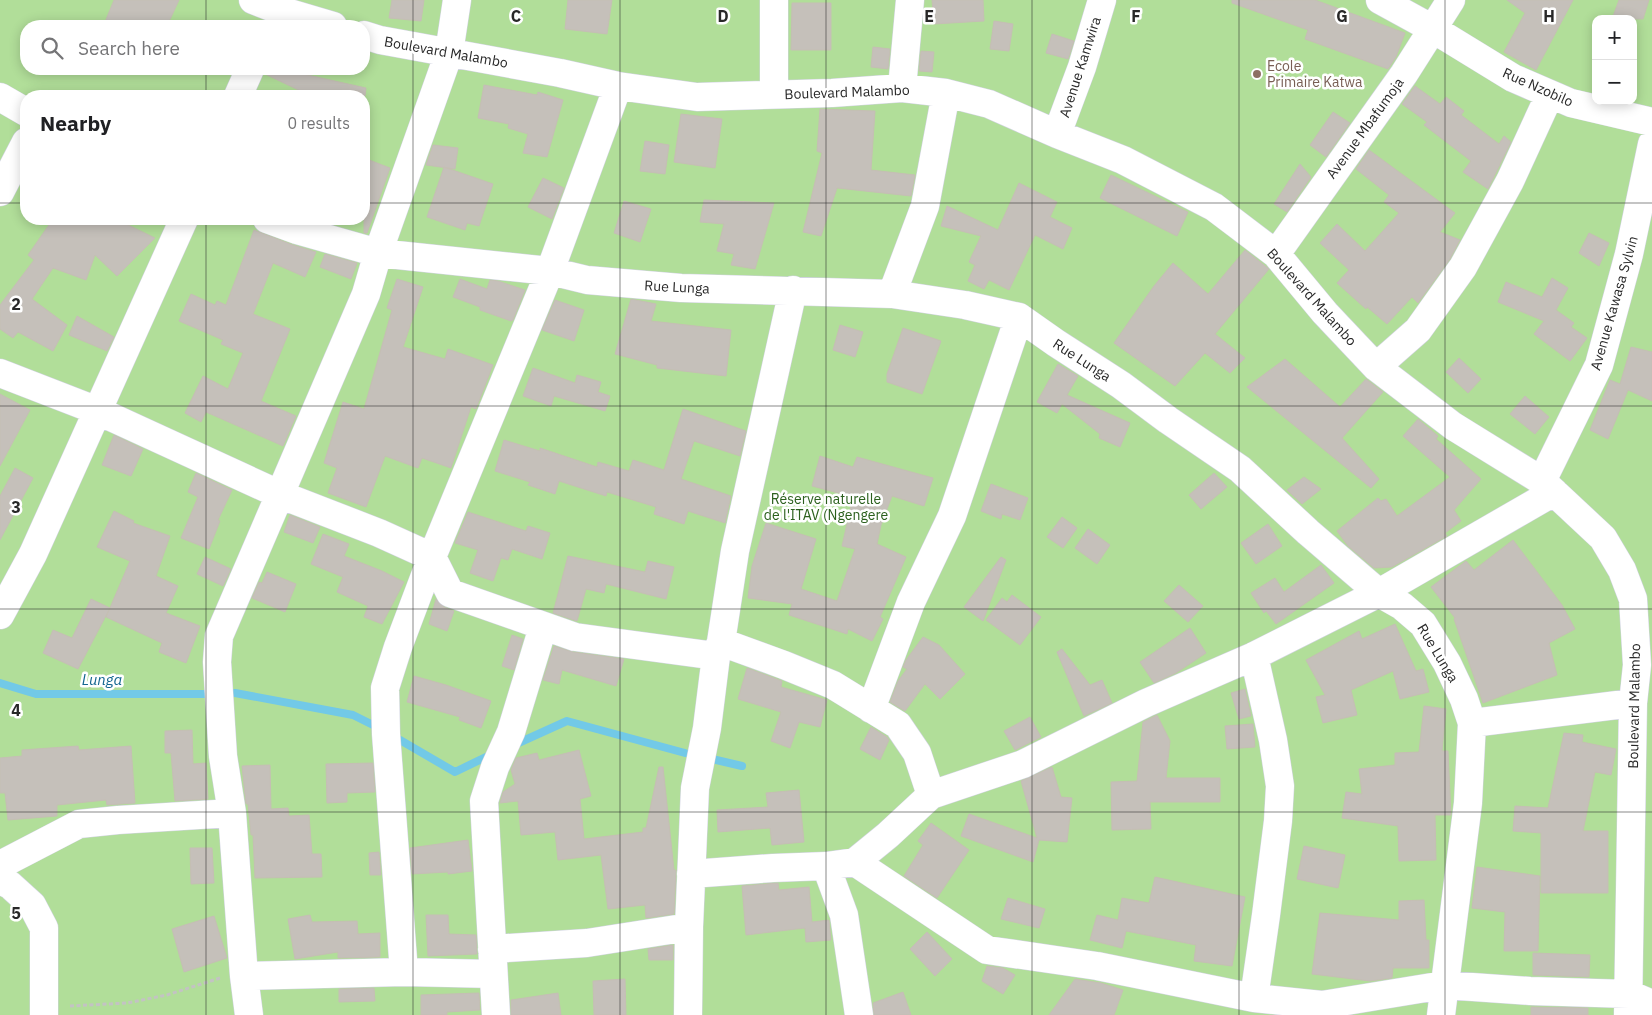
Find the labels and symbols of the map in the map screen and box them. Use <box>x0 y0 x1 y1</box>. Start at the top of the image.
text: C <box>511 6 521 26</box>
text: D <box>717 6 729 26</box>
text: E <box>924 6 934 26</box>
text: F <box>1131 6 1141 26</box>
text: G <box>1336 6 1348 26</box>
text: H <box>1543 6 1555 26</box>
street label: Avenue Kamwira <box>1055 14 1105 120</box>
street label: Boulevard Malambo <box>383 32 509 72</box>
place label: Ecole Primaire Katwa <box>1267 57 1363 91</box>
street label: Rue Nzobilo <box>1500 63 1576 111</box>
marker: Ecole Primaire Katwa <box>1251 68 1263 80</box>
street label: Avenue Mbafumoja <box>1322 74 1408 182</box>
street label: Boulevard Malambo <box>784 81 910 103</box>
street label: Avenue Kawasa Sylvin <box>1586 234 1642 372</box>
street label: Boulevard Malambo <box>1263 244 1361 350</box>
street label: Rue Lunga <box>644 276 711 298</box>
text: 2 <box>11 294 21 314</box>
street label: Rue Lunga <box>1050 335 1115 386</box>
park label: Réserve naturelle de l'ITAV (Ngengere <box>764 490 889 524</box>
text: 3 <box>11 497 21 517</box>
street label: Rue Lunga <box>1413 620 1463 686</box>
street label: Boulevard Malambo <box>1624 643 1644 769</box>
water label: Lunga <box>82 670 122 689</box>
text: 4 <box>11 700 21 720</box>
text: 5 <box>11 903 21 923</box>

